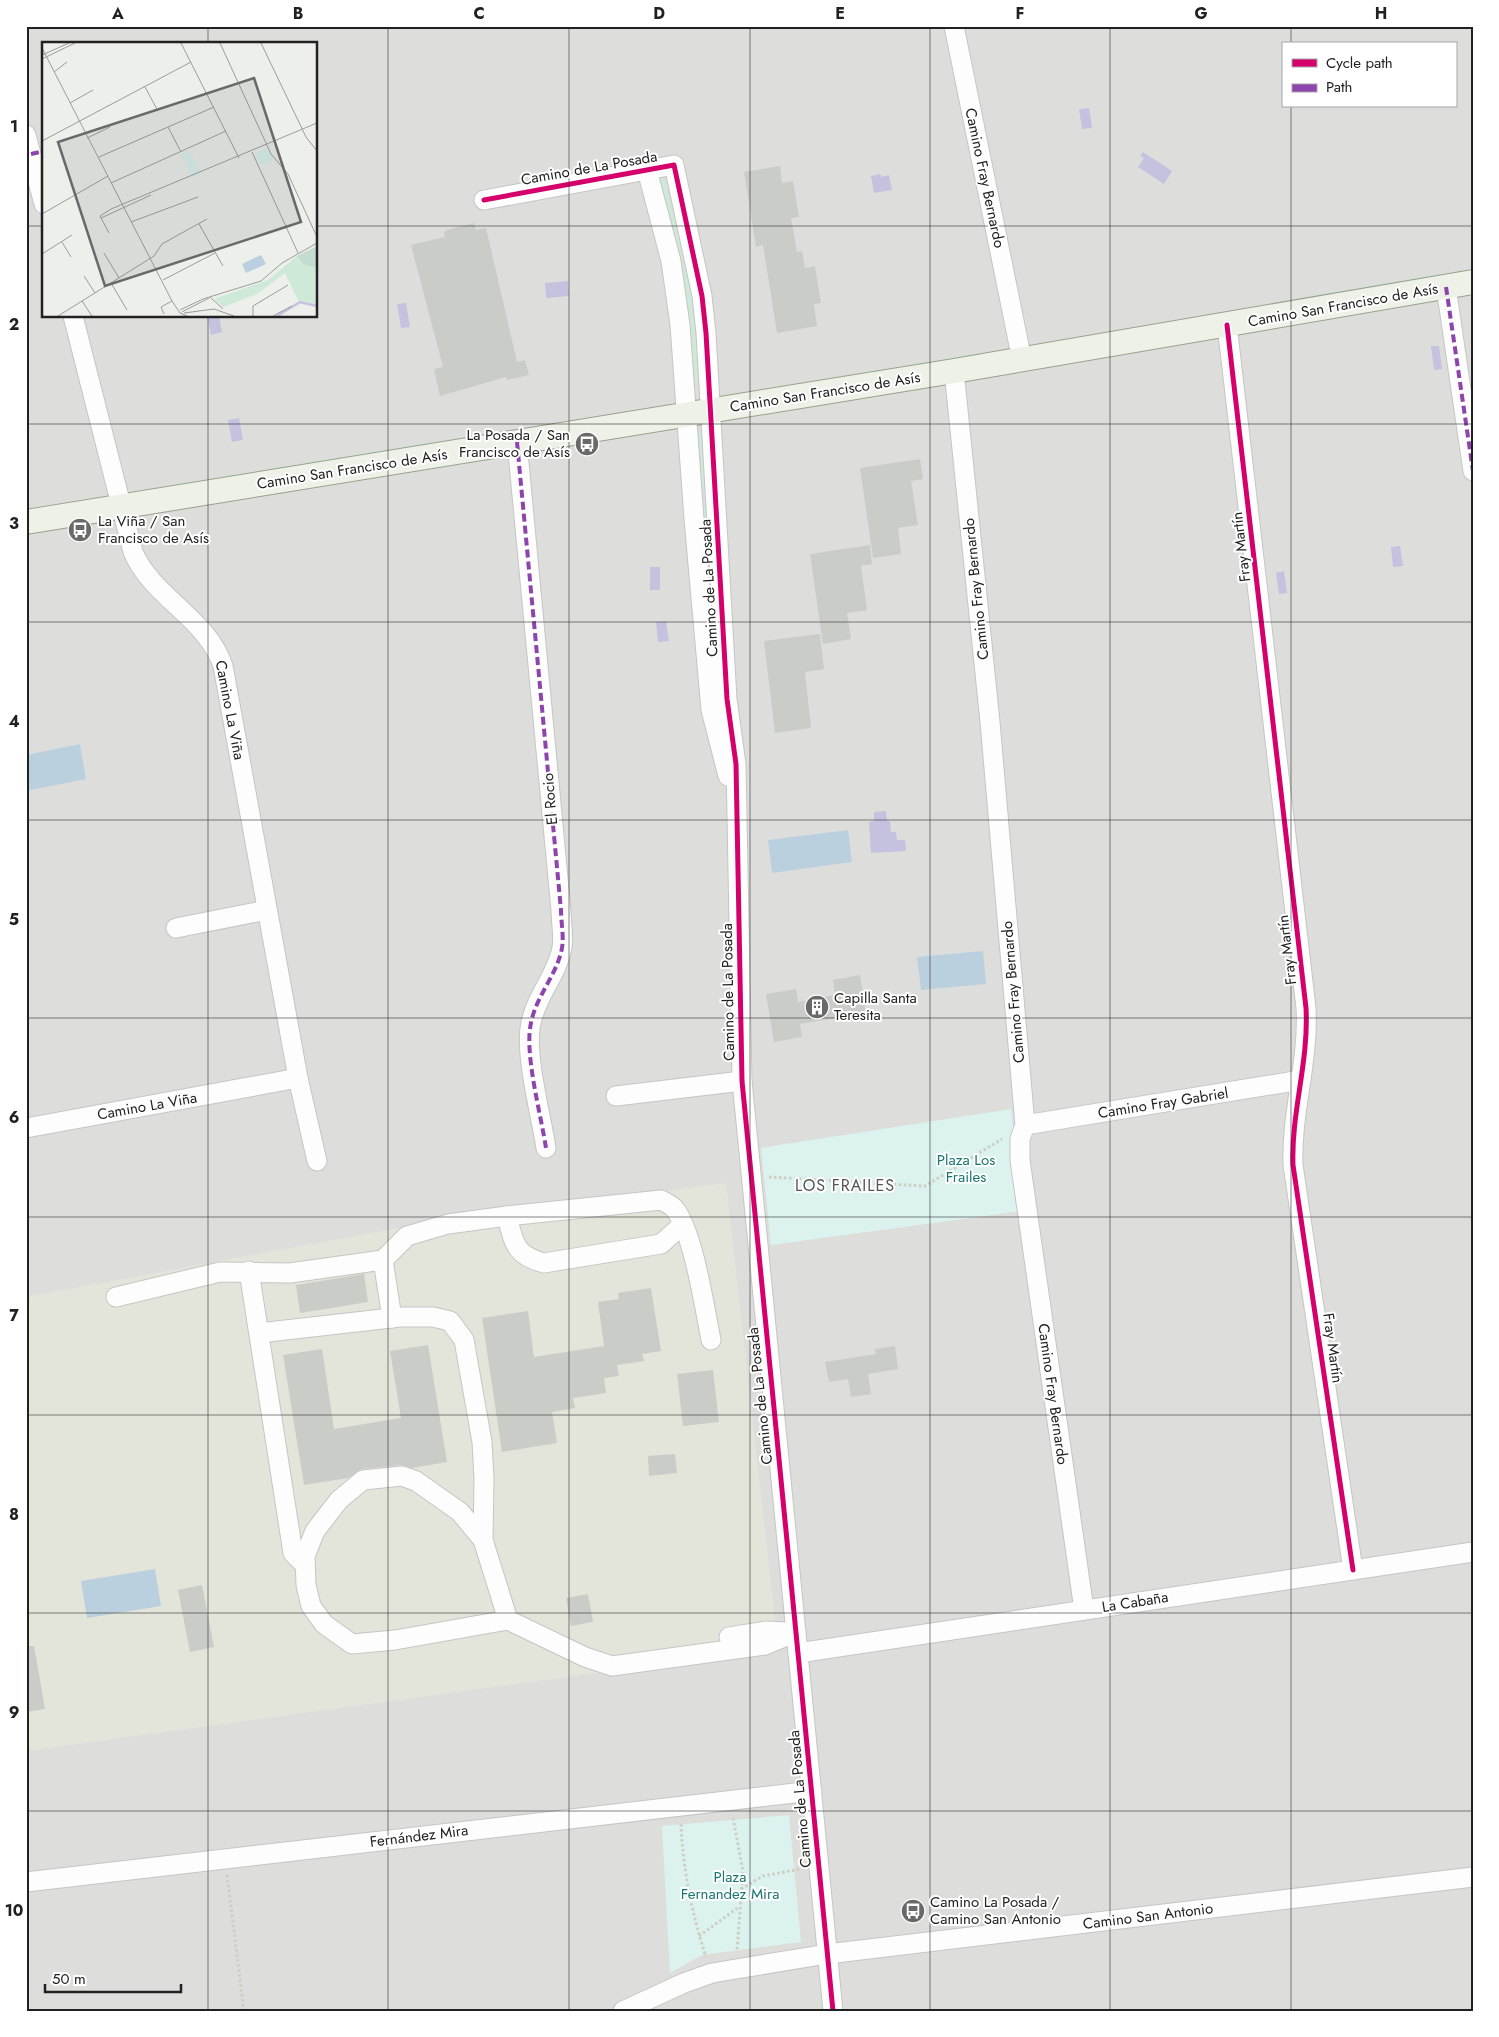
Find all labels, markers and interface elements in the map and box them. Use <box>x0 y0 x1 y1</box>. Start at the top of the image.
text: A <box>111 2 124 25</box>
text: B <box>293 2 303 25</box>
text: C <box>473 2 485 25</box>
text: D <box>653 2 665 25</box>
text: E <box>835 2 845 25</box>
text: F <box>1016 2 1024 25</box>
text: G <box>1194 2 1208 25</box>
text: H <box>1375 2 1387 25</box>
inset map <box>42 42 318 318</box>
legend <box>1282 42 1456 108</box>
text: Cycle path <box>1326 52 1393 74</box>
text: Path <box>1326 76 1352 98</box>
street label: Camino Fray Bernardo <box>959 106 1011 250</box>
text: 1 <box>10 115 18 138</box>
street label: Camino de La Posada <box>519 145 659 191</box>
street label: Camino San Francisco de Asís <box>1246 277 1440 333</box>
text: 2 <box>9 313 19 336</box>
street label: Camino San Francisco de Asís <box>728 366 922 418</box>
place label: La Posada / San Francisco de Asís <box>459 424 570 463</box>
bus stop icon: La Posada / San Francisco de Asís <box>574 431 600 457</box>
street label: Camino San Francisco de Asís <box>255 443 449 495</box>
place label: La Viña / San Francisco de Asís <box>98 510 209 549</box>
street label: Fray Martín <box>1226 511 1256 583</box>
text: 3 <box>9 512 19 535</box>
bus stop icon: La Viña / San Francisco de Asís <box>67 517 93 543</box>
street label: Camino Fray Bernardo <box>958 517 994 661</box>
street label: Camino de La Posada <box>694 519 724 657</box>
street label: Camino La Viña <box>210 658 250 762</box>
text: 4 <box>8 710 20 733</box>
street label: El Rocio <box>537 772 563 826</box>
text: 5 <box>9 908 19 931</box>
street label: Fray Martín <box>1272 914 1302 986</box>
street label: Camino Fray Bernardo <box>996 920 1030 1064</box>
street label: Camino de La Posada <box>716 923 740 1061</box>
place label: Capilla Santa Teresita <box>834 987 917 1026</box>
building icon: Capilla Santa Teresita <box>804 994 830 1020</box>
street label: Camino Fray Gabriel <box>1096 1082 1230 1124</box>
street label: Camino La Viña <box>95 1086 199 1126</box>
text: 6 <box>9 1106 19 1129</box>
park label: Plaza Los Frailes <box>937 1149 995 1188</box>
district label: LOS FRAILES <box>795 1174 895 1197</box>
text: 7 <box>9 1304 19 1327</box>
street label: Fray Martín <box>1317 1312 1349 1384</box>
street label: Camino Fray Bernardo <box>1032 1322 1074 1466</box>
street label: Camino de La Posada <box>742 1326 778 1466</box>
text: 8 <box>9 1503 19 1526</box>
street label: La Cabaña <box>1100 1586 1170 1618</box>
text: 9 <box>9 1701 19 1724</box>
street label: Camino de La Posada <box>783 1729 817 1869</box>
street label: Fernández Mira <box>369 1819 469 1853</box>
park label: Plaza Fernandez Mira <box>681 1866 779 1905</box>
place label: Camino La Posada / Camino San Antonio <box>930 1891 1061 1930</box>
street label: Camino San Antonio <box>1082 1897 1214 1935</box>
bus stop icon: Camino La Posada / Camino San Antonio <box>900 1898 926 1924</box>
text: 10 <box>5 1899 23 1922</box>
scale bar <box>45 1962 181 1994</box>
text: 50 m <box>52 1968 86 1990</box>

